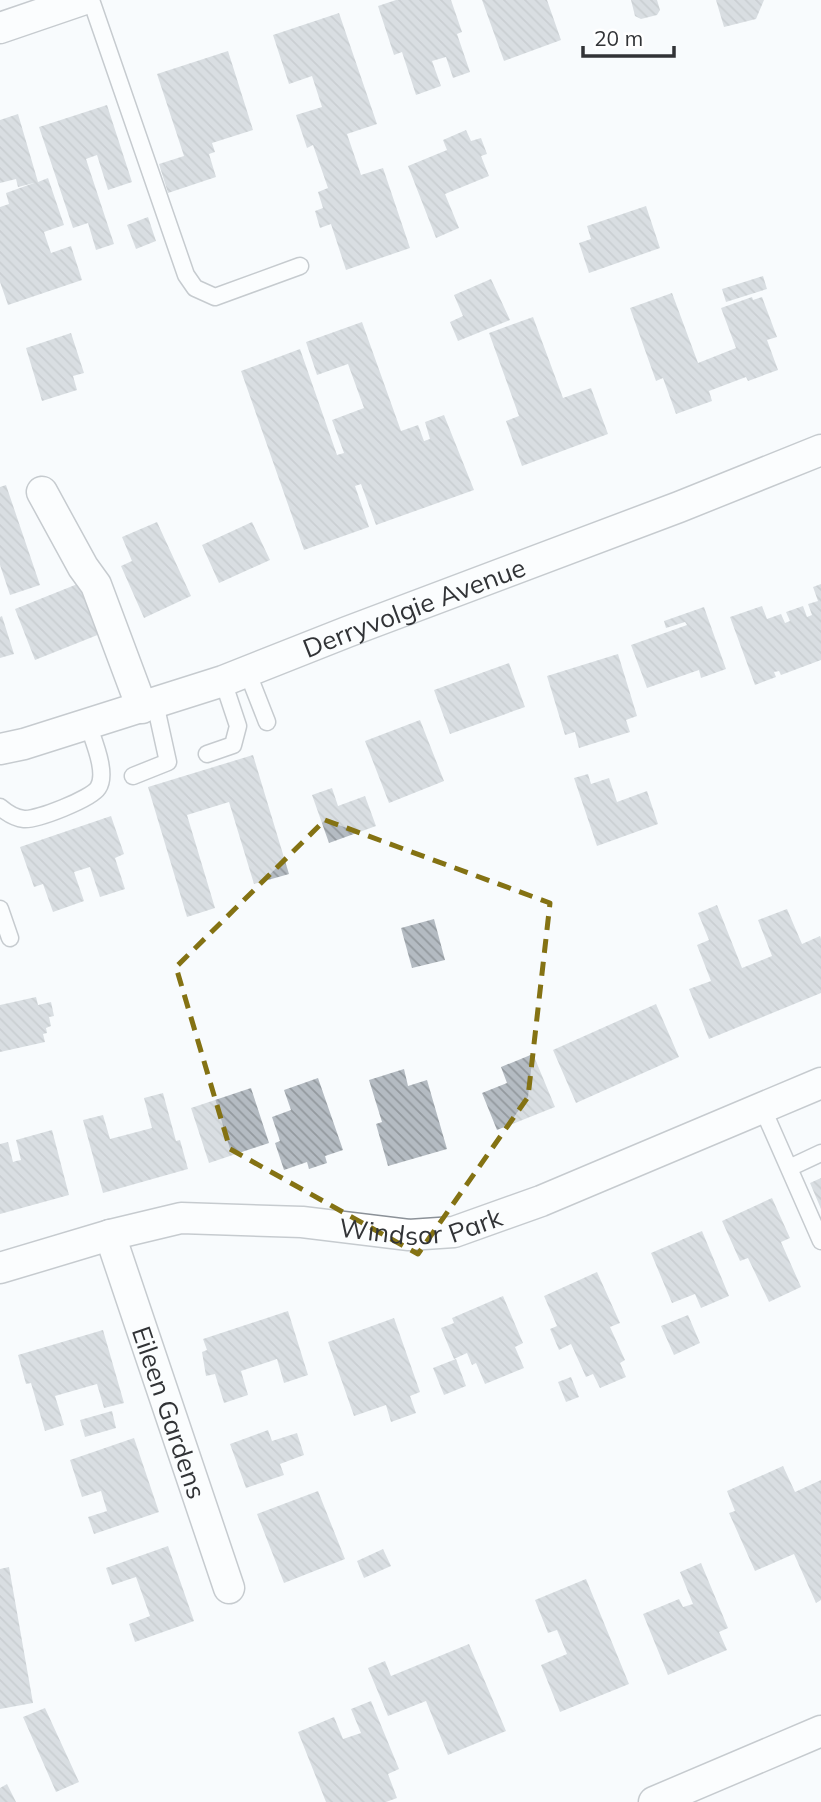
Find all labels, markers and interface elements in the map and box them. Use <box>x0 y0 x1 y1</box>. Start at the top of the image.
scale bar <box>583 14 674 58</box>
text: 20 m <box>594 25 643 51</box>
street label: Derryvolgie Avenue <box>298 550 530 664</box>
street label: Windsor Park <box>337 1200 507 1252</box>
street label: Eileen Gardens <box>125 1322 214 1503</box>

